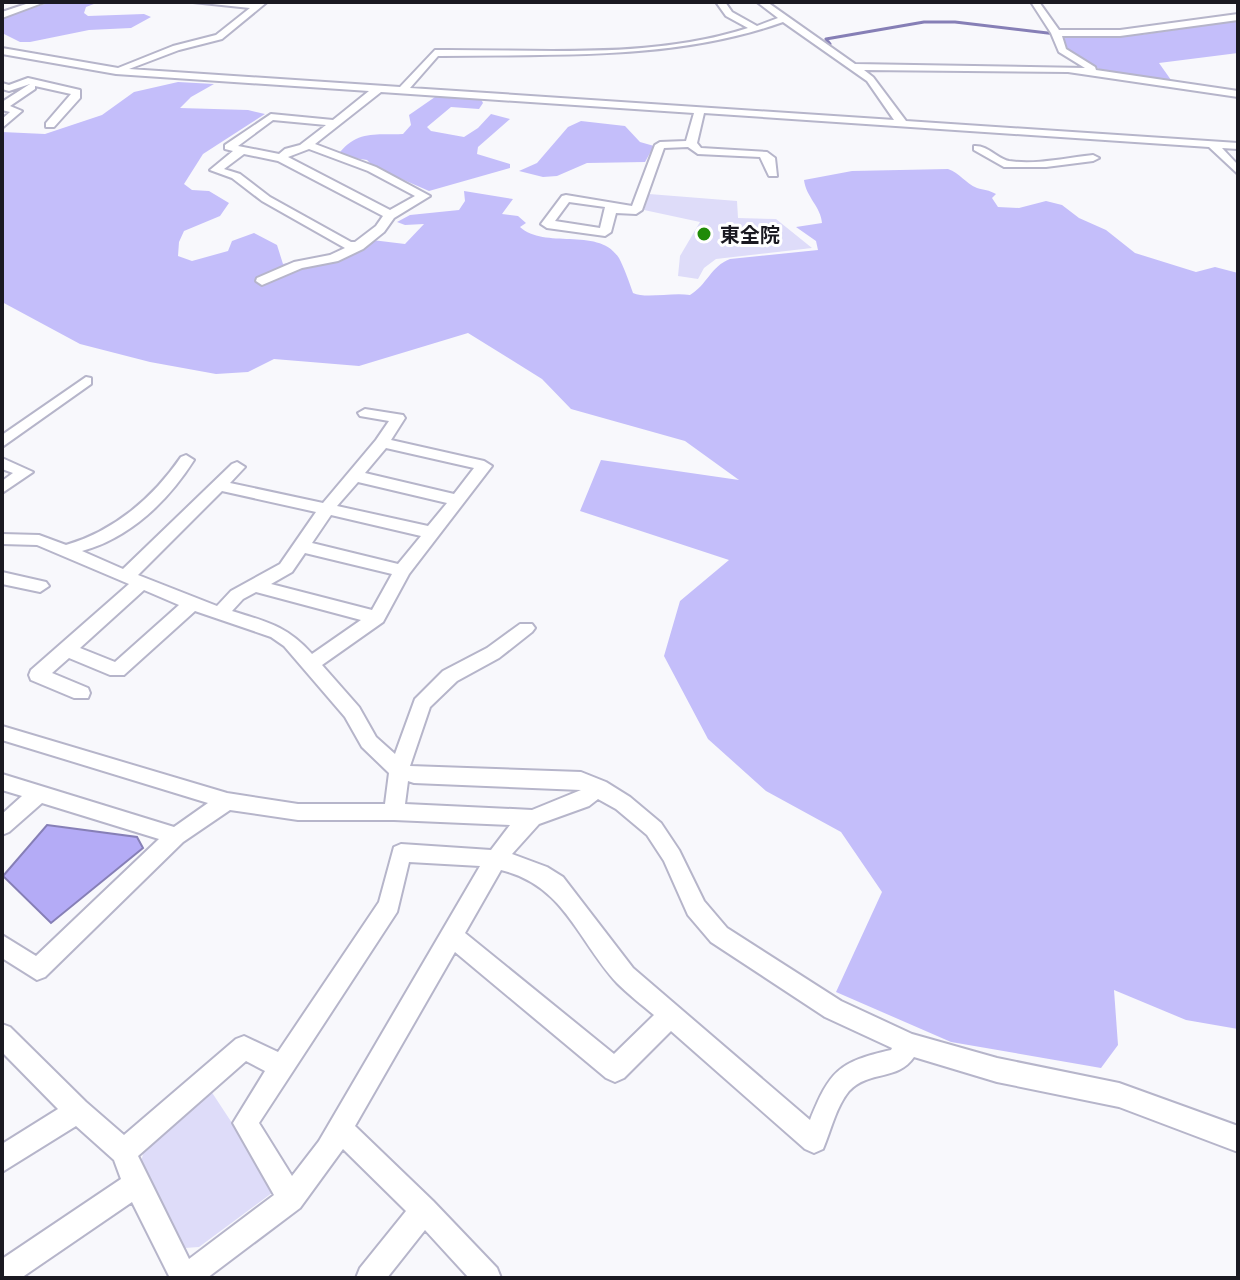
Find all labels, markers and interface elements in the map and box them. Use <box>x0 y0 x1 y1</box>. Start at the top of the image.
place label: 東全院 <box>720 221 780 248</box>
marker: 東全院 <box>695 225 713 243</box>

